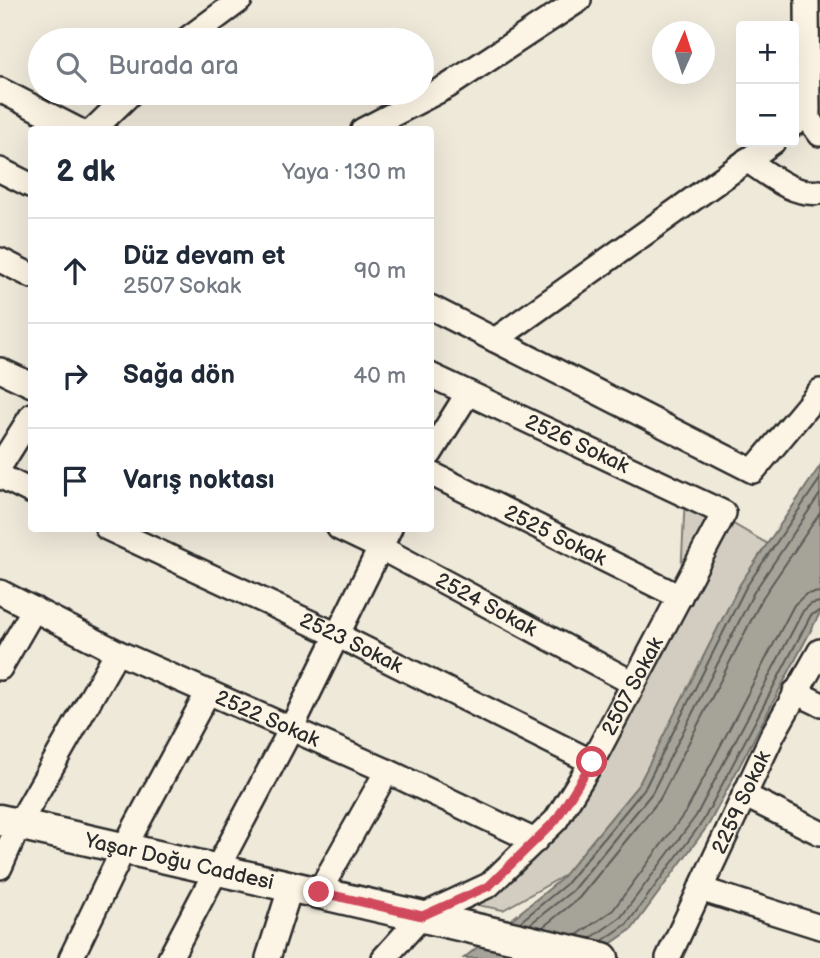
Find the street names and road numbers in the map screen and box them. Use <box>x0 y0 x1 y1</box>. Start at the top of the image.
street label: 2526 Sokak <box>521 409 634 479</box>
street label: 2525 Sokak <box>500 499 611 571</box>
street label: 2524 Sokak <box>431 567 542 642</box>
street label: 2523 Sokak <box>296 607 408 679</box>
street label: 2507 Sokak <box>596 632 669 740</box>
street label: 2522 Sokak <box>212 684 324 753</box>
street label: 2259 Sokak <box>706 746 776 858</box>
street label: Yaşar Doğu Caddesi <box>81 827 276 895</box>

